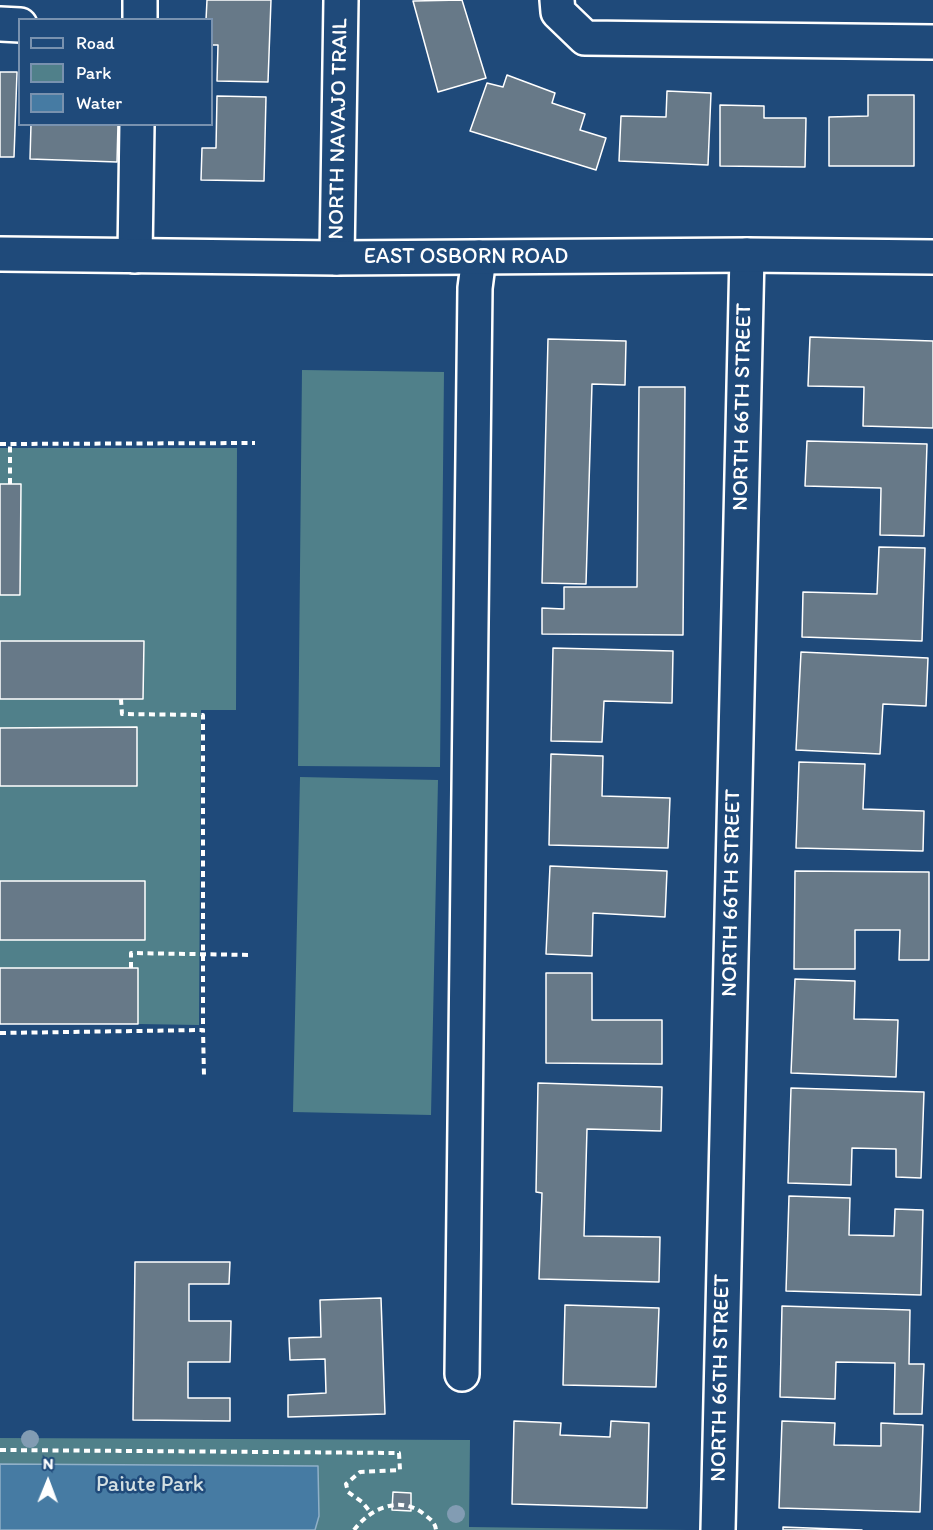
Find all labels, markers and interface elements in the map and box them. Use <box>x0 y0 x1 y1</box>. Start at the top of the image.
legend <box>18 18 213 126</box>
street label: NORTH NAVAJO TRAIL <box>324 18 354 240</box>
text: Road <box>76 32 115 54</box>
text: Park <box>76 62 111 84</box>
text: Water <box>76 92 122 114</box>
street label: EAST OSBORN ROAD <box>364 244 568 270</box>
street label: NORTH 66TH STREET <box>728 303 758 511</box>
street label: NORTH 66TH STREET <box>717 789 747 997</box>
street label: NORTH 66TH STREET <box>706 1274 736 1482</box>
north arrow <box>18 1452 78 1512</box>
text: N <box>43 1454 54 1473</box>
park label: Paiute Park <box>96 1472 204 1498</box>

